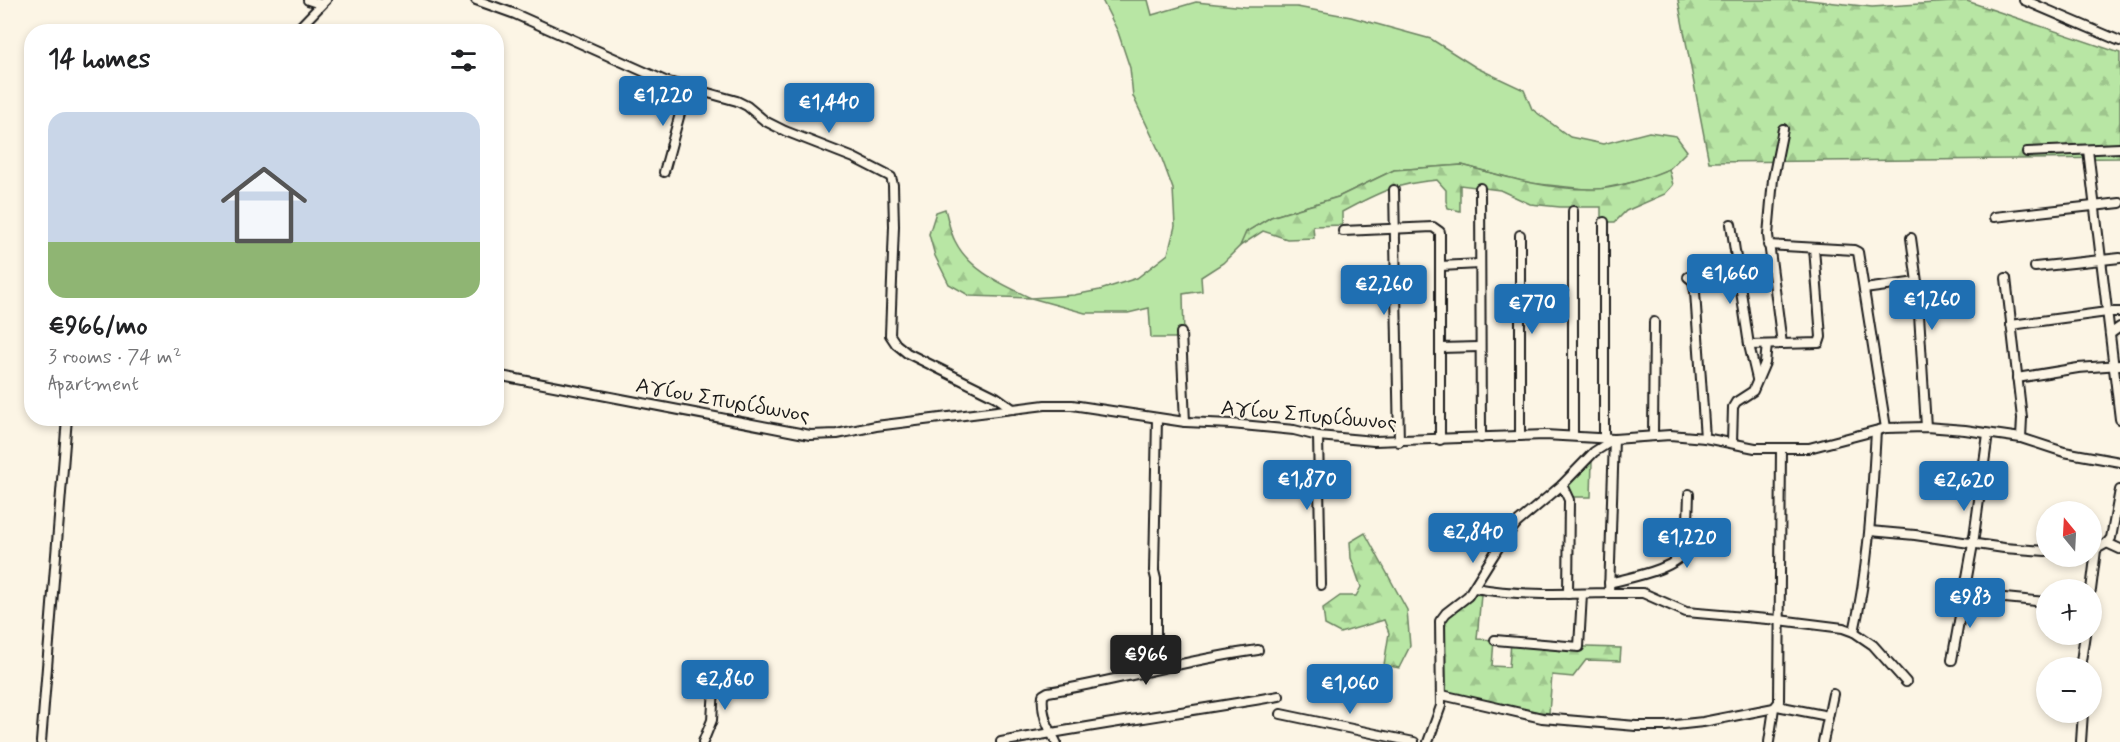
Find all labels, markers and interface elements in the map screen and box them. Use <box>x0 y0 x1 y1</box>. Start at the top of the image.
text: 14 homes <box>48 43 150 77</box>
icon: filters <box>447 44 480 77</box>
pin: €1,220 <box>614 76 712 127</box>
text: €1,220 <box>633 82 693 109</box>
pin: €1,440 <box>780 83 878 134</box>
text: €1,440 <box>798 89 860 116</box>
icon: home <box>210 151 318 259</box>
pin: €1,660 <box>1681 254 1779 305</box>
text: €1,660 <box>1701 260 1759 287</box>
pin: €2,260 <box>1335 265 1433 316</box>
text: €2,260 <box>1355 271 1413 298</box>
pin: €1,260 <box>1883 280 1981 331</box>
pin: €770 <box>1496 284 1568 335</box>
text: €1,260 <box>1903 286 1961 313</box>
text: €770 <box>1508 290 1556 317</box>
text: €966/mo <box>48 310 148 344</box>
text: 3 rooms · 74 m² <box>48 344 182 371</box>
text: Apartment <box>48 371 139 398</box>
street label: Αγίου Σπυρίδωνος <box>633 372 812 430</box>
street label: Αγίου Σπυρίδωνος <box>1220 394 1398 438</box>
pin: €1,870 <box>1258 460 1356 511</box>
pin: €2,620 <box>1915 461 2013 512</box>
text: €1,870 <box>1277 466 1337 493</box>
text: €2,620 <box>1933 467 1995 494</box>
north arrow <box>2036 501 2102 567</box>
map controls <box>2036 501 2102 723</box>
pin: €2,840 <box>1424 513 1522 564</box>
pin: €1,220 <box>1638 518 1736 569</box>
text: €2,840 <box>1442 519 1504 546</box>
text: €1,220 <box>1657 524 1717 551</box>
pin: €983 <box>1934 578 2006 629</box>
button: + <box>2036 579 2102 645</box>
text: €983 <box>1949 584 1991 611</box>
pin: €966 <box>1110 635 1182 686</box>
text: €966 <box>1124 641 1168 668</box>
button: − <box>2036 657 2102 723</box>
pin: €2,860 <box>676 660 774 711</box>
pin: €1,060 <box>1301 664 1399 715</box>
text: €2,860 <box>696 666 754 693</box>
text: €1,060 <box>1321 670 1379 697</box>

